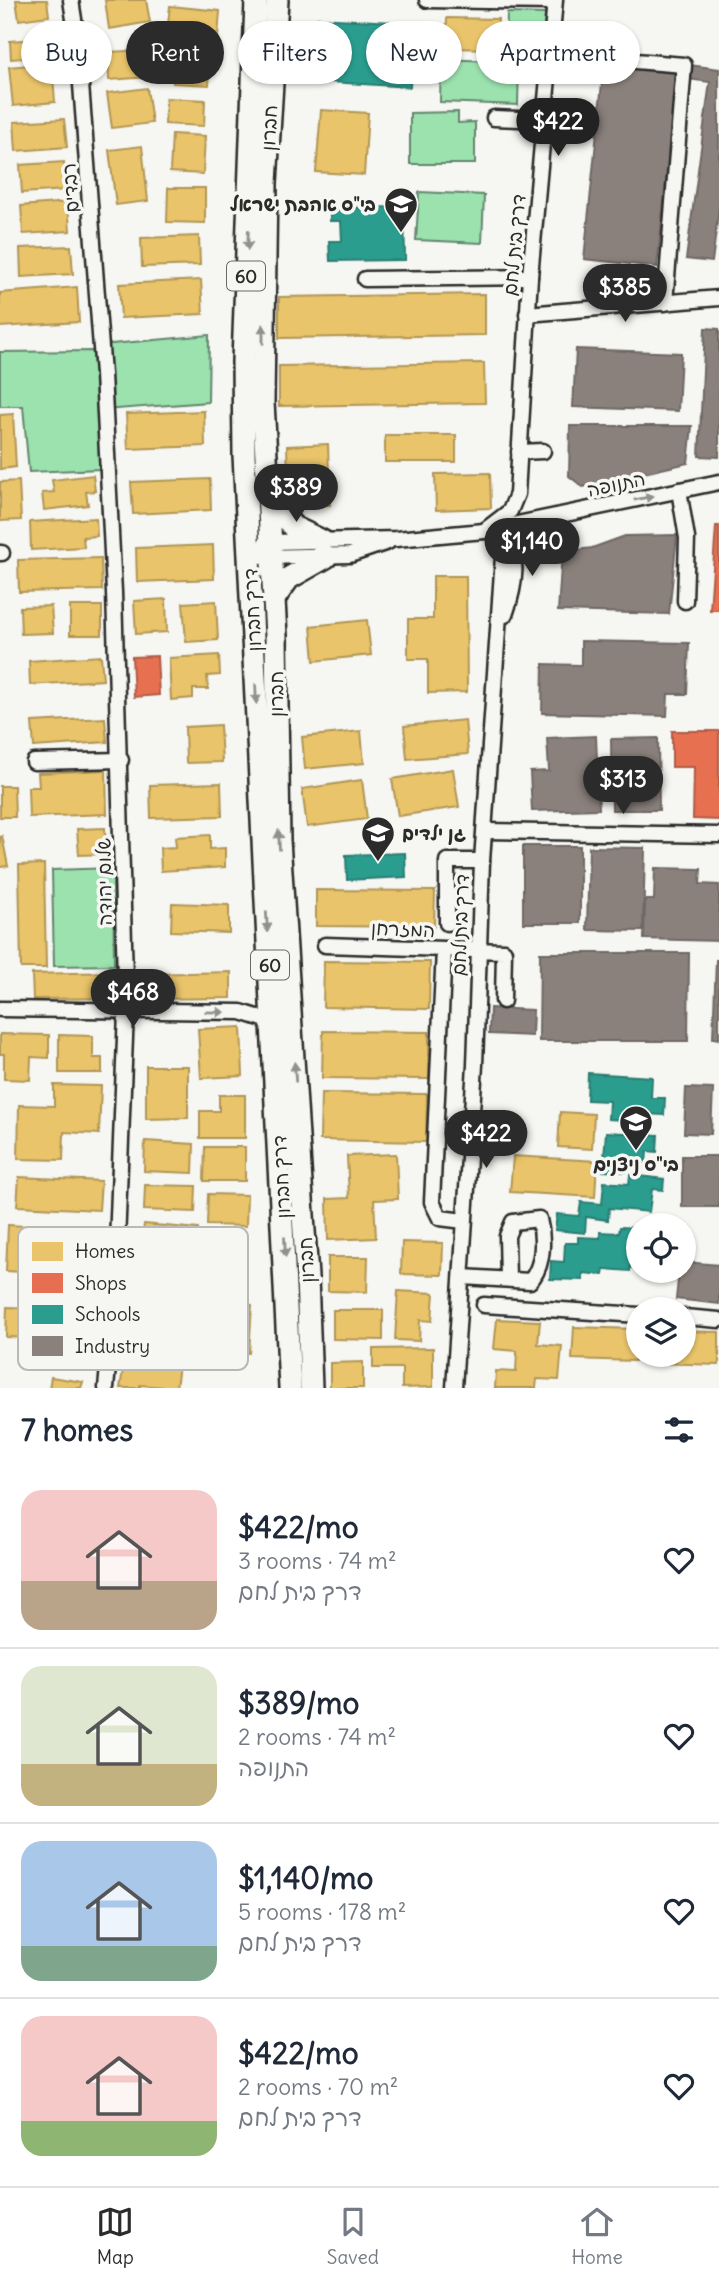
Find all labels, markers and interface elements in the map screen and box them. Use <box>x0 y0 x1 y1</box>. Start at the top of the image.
chip: Buy <box>21 21 112 84</box>
chip: Rent <box>126 21 224 84</box>
chip: Filters <box>238 21 352 84</box>
chip: New <box>366 21 462 84</box>
chip: Apartment <box>476 21 640 84</box>
pin: $422 <box>517 99 599 158</box>
street label: חברון <box>256 104 283 152</box>
text: $422 <box>532 106 584 135</box>
street label: רבדים <box>56 162 84 214</box>
school or university icon: בי"ס אהבת ישראל <box>382 185 420 234</box>
place label: בי"ס אהבת ישראל <box>230 192 376 216</box>
street label: דרך בית לחם <box>498 193 530 297</box>
one-way arrow <box>242 229 253 251</box>
road number: 60 <box>227 262 265 290</box>
pin: $385 <box>584 264 666 324</box>
text: $385 <box>599 272 651 301</box>
one-way arrow <box>257 323 269 345</box>
pin: $389 <box>255 464 337 524</box>
street label: התנופה <box>585 466 647 502</box>
text: $389 <box>270 472 322 501</box>
one-way arrow <box>633 492 655 503</box>
pin: $1,140 <box>475 518 589 578</box>
text: $1,140 <box>501 526 563 555</box>
street label: דרך חברון <box>238 568 267 652</box>
street label: חברון <box>264 671 289 717</box>
one-way arrow <box>250 684 261 706</box>
pin: $313 <box>582 756 664 816</box>
text: $313 <box>599 764 647 793</box>
school or university icon: גן ילדים <box>359 814 397 863</box>
place label: גן ילדים <box>402 821 466 845</box>
one-way arrow <box>274 829 285 851</box>
street label: שלום יהודה <box>91 838 117 926</box>
street label: דרך בית לחם <box>446 874 474 976</box>
one-way arrow <box>262 911 273 933</box>
street label: המזרחן <box>370 916 436 943</box>
road number: 60 <box>251 950 289 980</box>
pin: $468 <box>92 970 174 1029</box>
text: $468 <box>107 977 159 1006</box>
one-way arrow <box>204 1006 226 1018</box>
one-way arrow <box>289 1061 300 1083</box>
school or university icon: בי"ס ניצנים <box>617 1103 655 1152</box>
pin: $422 <box>445 1110 527 1170</box>
text: $422 <box>460 1118 512 1147</box>
street label: דרך חברון <box>267 1135 296 1219</box>
place label: בי"ס ניצנים <box>593 1152 679 1176</box>
map controls <box>626 1213 696 1367</box>
button: locate <box>626 1213 696 1283</box>
legend <box>18 1227 248 1370</box>
one-way arrow <box>279 1236 290 1258</box>
street label: חברון <box>293 1236 320 1284</box>
text: Homes <box>75 1239 135 1263</box>
text: Shops <box>75 1271 127 1295</box>
button: layers <box>626 1297 696 1367</box>
text: Schools <box>75 1302 140 1326</box>
text: Industry <box>75 1334 150 1358</box>
text: 7 homes <box>21 1411 133 1449</box>
icon: filters <box>660 1411 698 1449</box>
text: $422/mo <box>238 1508 359 1546</box>
icon: home <box>77 1518 161 1602</box>
icon: heart <box>660 1541 698 1579</box>
text: 3 rooms · 74 m² <box>238 1546 397 1575</box>
text: דרך בית לחם <box>238 1577 362 1606</box>
text: $389/mo <box>238 1684 359 1722</box>
icon: home <box>77 1694 161 1778</box>
icon: heart <box>660 1717 698 1755</box>
text: 2 rooms · 74 m² <box>238 1722 396 1751</box>
text: התנופה <box>238 1753 309 1782</box>
text: $1,140/mo <box>238 1859 373 1897</box>
icon: home <box>77 1869 161 1953</box>
icon: heart <box>660 1892 698 1930</box>
text: 5 rooms · 178 m² <box>238 1897 406 1926</box>
text: דרך בית לחם <box>238 1928 362 1957</box>
text: $422/mo <box>238 2034 359 2072</box>
icon: home <box>77 2044 161 2128</box>
icon: heart <box>660 2067 698 2105</box>
text: 2 rooms · 70 m² <box>238 2072 398 2101</box>
text: דרך בית לחם <box>238 2103 362 2132</box>
tab: Map <box>96 2203 134 2269</box>
tab: Saved <box>327 2203 379 2269</box>
tab: Home <box>571 2203 623 2269</box>

